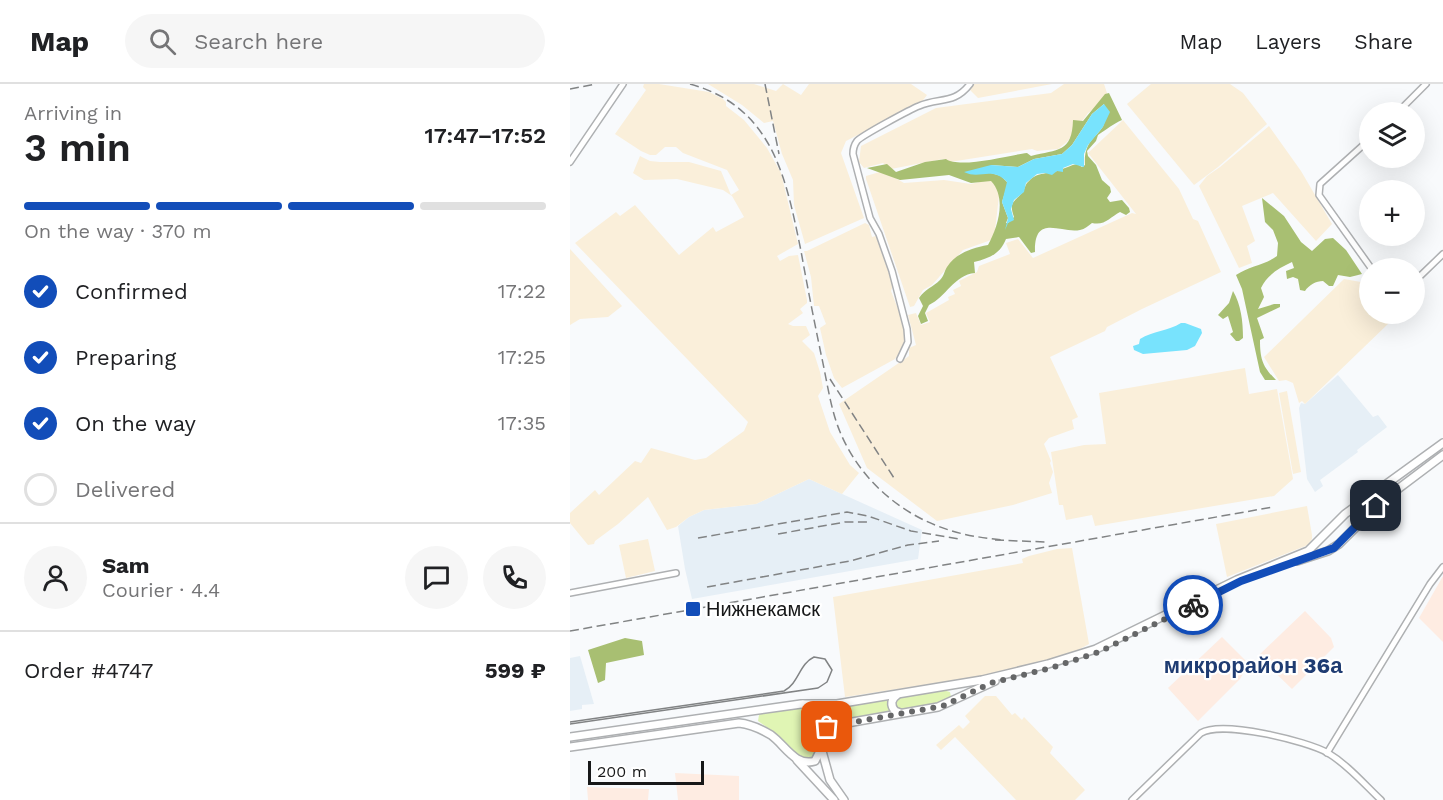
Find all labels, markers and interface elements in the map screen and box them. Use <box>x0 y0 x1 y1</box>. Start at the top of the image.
search box <box>125 14 545 68</box>
text: Map <box>30 25 89 58</box>
icon: search <box>146 25 179 58</box>
text: Search here <box>194 29 323 54</box>
text: Map <box>1179 29 1222 54</box>
text: Layers <box>1255 29 1321 54</box>
text: Share <box>1354 29 1413 54</box>
text: Arriving in <box>24 101 122 125</box>
map controls <box>1359 102 1425 324</box>
button: layers <box>1359 102 1425 168</box>
text: 17:47–17:52 <box>424 123 546 148</box>
text: 3 min <box>24 125 131 170</box>
button: + <box>1359 180 1425 246</box>
text: On the way · 370 m <box>24 219 212 243</box>
button: − <box>1359 258 1425 324</box>
icon: check <box>24 275 57 308</box>
text: Confirmed <box>75 279 188 304</box>
text: 17:22 <box>498 279 546 303</box>
icon: check <box>24 341 57 374</box>
text: Preparing <box>75 345 176 370</box>
text: 17:25 <box>498 345 546 369</box>
icon: check <box>24 407 57 440</box>
text: On the way <box>75 411 196 436</box>
text: 17:35 <box>498 411 546 435</box>
text: Delivered <box>75 477 175 502</box>
pin <box>1350 480 1401 531</box>
icon: home <box>1359 489 1392 522</box>
button: person <box>24 546 87 609</box>
button: chat <box>405 546 468 609</box>
button: phone <box>483 546 546 609</box>
text: Sam <box>102 553 150 578</box>
courier <box>1163 575 1223 635</box>
text: Courier · 4.4 <box>102 578 220 602</box>
icon: bike <box>1177 589 1210 622</box>
place label: Нижнекамск <box>706 597 820 621</box>
marker: Нижнекамск <box>684 600 702 618</box>
district label: микрорайон 36а <box>1164 653 1343 678</box>
text: Order #4747 <box>24 658 153 683</box>
text: 599 ₽ <box>485 658 546 683</box>
pin <box>801 701 852 752</box>
icon: bag <box>810 710 843 743</box>
scale bar <box>588 758 704 786</box>
text: 200 m <box>597 762 647 781</box>

